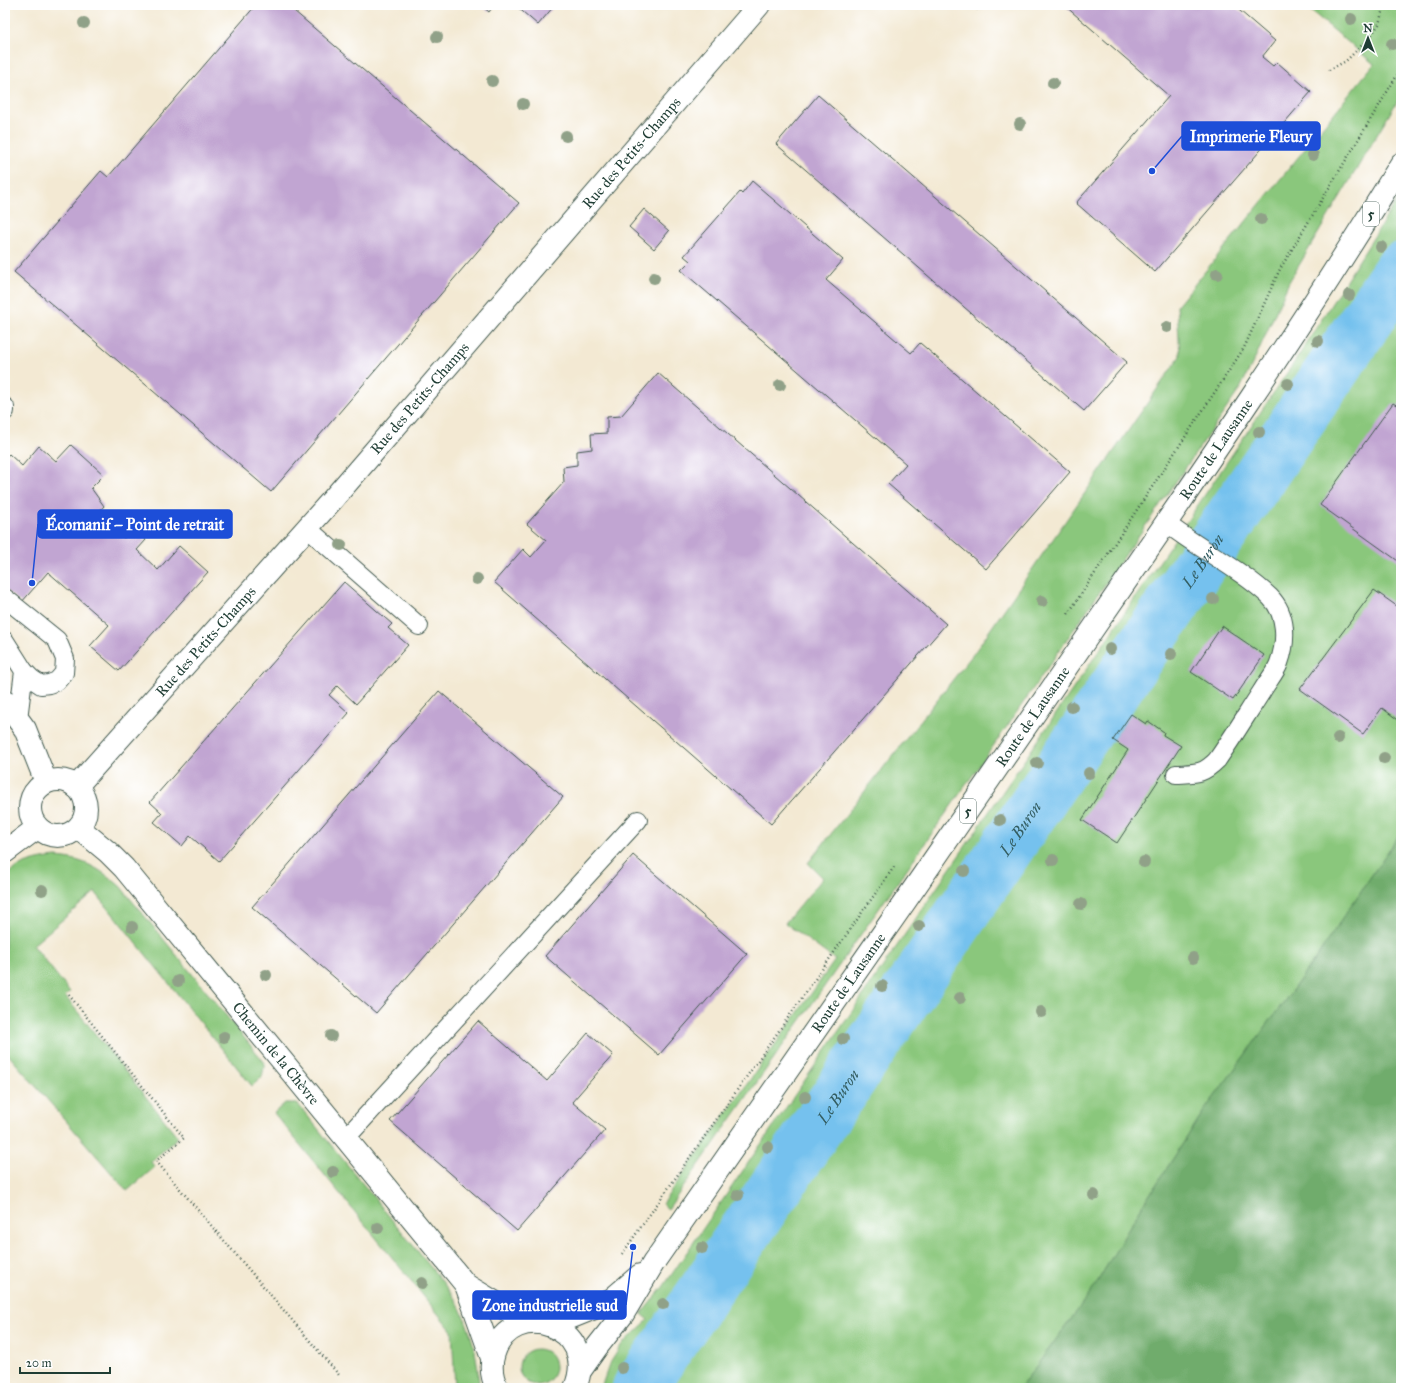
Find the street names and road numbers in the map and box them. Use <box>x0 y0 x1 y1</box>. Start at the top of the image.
street label: Rue des Petits-Champs <box>578 93 685 212</box>
road number: 5 <box>1363 202 1379 226</box>
street label: Rue des Petits-Champs <box>367 339 473 458</box>
street label: Route de Lausanne <box>1176 396 1257 503</box>
street label: Rue des Petits-Champs <box>152 583 260 700</box>
street label: Route de Lausanne <box>992 663 1074 770</box>
road number: 5 <box>960 799 976 823</box>
street label: Route de Lausanne <box>807 930 889 1036</box>
street label: Chemin de la Chèvre <box>229 998 323 1108</box>

